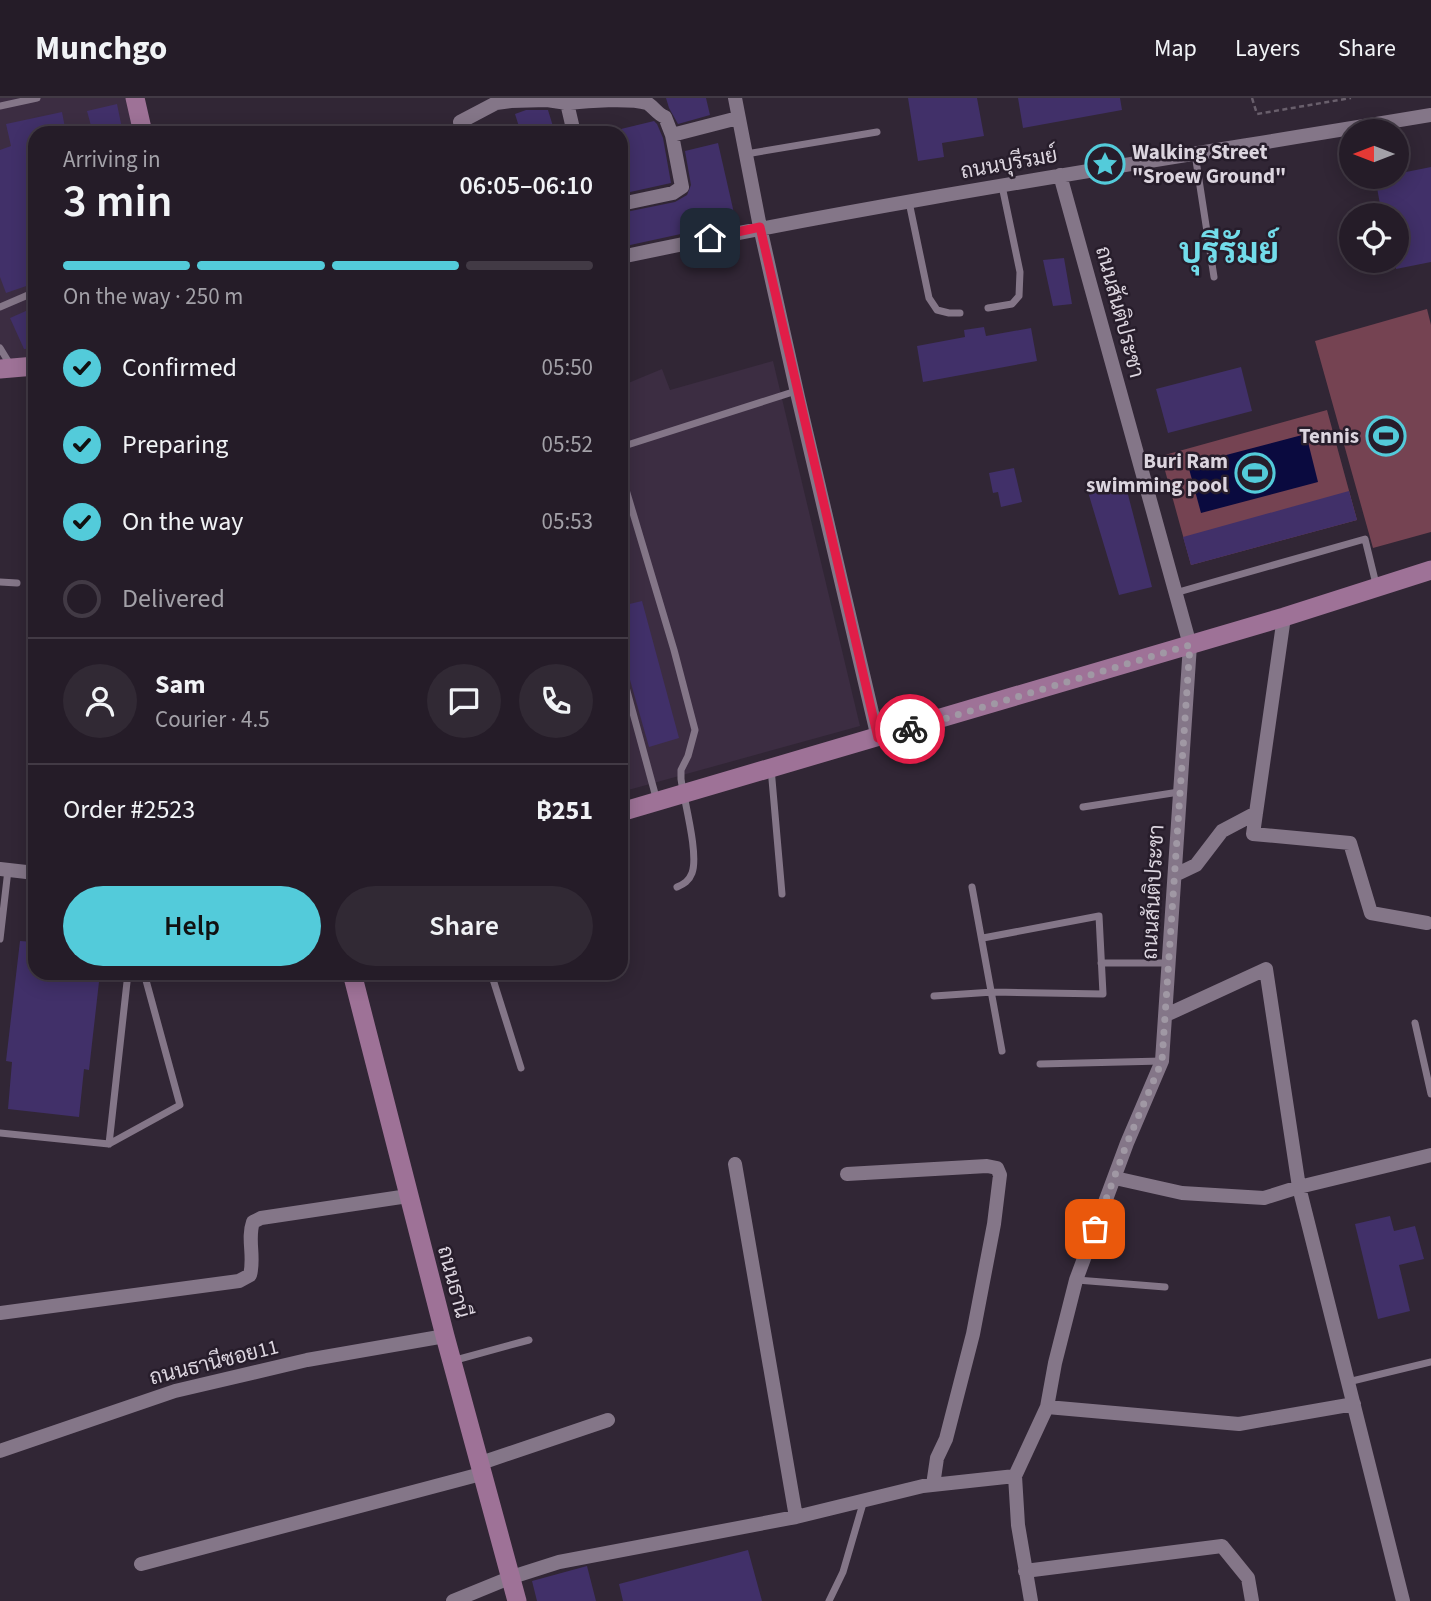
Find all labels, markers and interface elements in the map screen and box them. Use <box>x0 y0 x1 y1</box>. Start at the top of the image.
text: Munchgo <box>35 25 167 72</box>
text: Map <box>1154 31 1197 66</box>
text: Layers <box>1235 31 1300 66</box>
text: Share <box>1338 31 1396 66</box>
north arrow <box>1339 119 1409 189</box>
map controls <box>1339 119 1409 273</box>
place label: Walking Street "Sroew Ground" <box>1132 137 1286 191</box>
street label: ถนนบุรีรมย์ <box>958 140 1060 186</box>
text: Arriving in <box>63 143 161 176</box>
place icon: Walking Street "Sroew Ground" <box>1084 143 1126 185</box>
text: 06:05–06:10 <box>460 167 593 204</box>
text: 3 min <box>63 169 172 234</box>
button: locate <box>1339 203 1409 273</box>
pin <box>680 208 740 268</box>
icon: home <box>691 219 729 257</box>
district label: บุรีรัมย์ <box>1179 227 1280 277</box>
street label: ถนนสันติประชา <box>1088 243 1152 381</box>
text: On the way · 250 m <box>63 280 243 313</box>
icon: check <box>63 349 101 387</box>
text: Confirmed <box>122 349 237 386</box>
text: 05:50 <box>542 351 593 384</box>
sports icon: Tennis <box>1365 415 1407 457</box>
place label: Tennis <box>1299 421 1359 451</box>
icon: check <box>63 426 101 464</box>
text: Preparing <box>122 426 228 463</box>
text: 05:52 <box>542 428 593 461</box>
place label: Buri Ram swimming pool <box>1086 446 1228 500</box>
sports icon: Buri Ram swimming pool <box>1234 452 1276 494</box>
icon: check <box>63 503 101 541</box>
text: On the way <box>122 503 243 540</box>
text: 05:53 <box>542 505 593 538</box>
text: Delivered <box>122 580 225 617</box>
button: person <box>63 664 137 738</box>
button: chat <box>427 664 501 738</box>
button: phone <box>519 664 593 738</box>
text: Sam <box>155 666 205 703</box>
courier <box>875 694 945 764</box>
text: Courier · 4.5 <box>155 703 270 736</box>
icon: bike <box>891 710 929 748</box>
text: Order #2523 <box>63 791 195 828</box>
text: ฿251 <box>536 792 593 829</box>
street label: ถนนสันติประชา <box>1134 824 1172 960</box>
button: Help <box>63 886 321 966</box>
button: Share <box>335 886 593 966</box>
pin <box>1065 1199 1125 1259</box>
icon: bag <box>1076 1210 1114 1248</box>
street label: ถนนธานี <box>430 1242 478 1322</box>
street label: ถนนธานีซอย11 <box>146 1331 282 1393</box>

